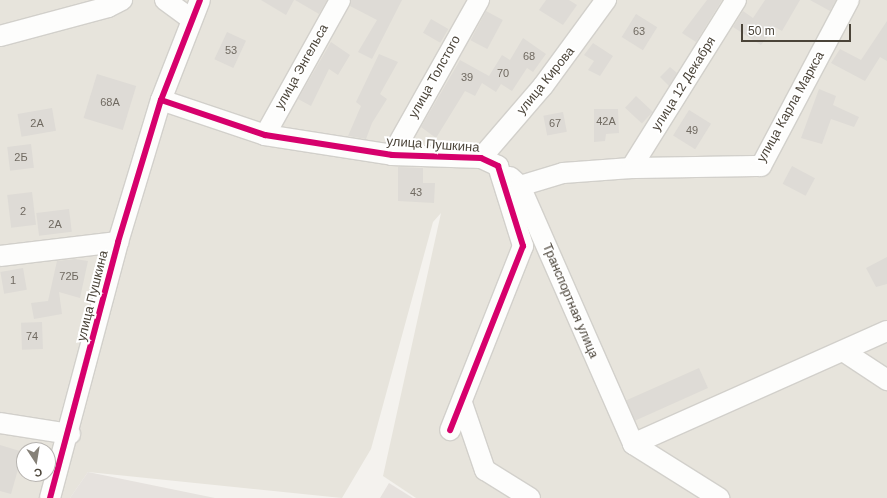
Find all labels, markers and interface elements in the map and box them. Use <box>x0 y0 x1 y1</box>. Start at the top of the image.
scale bar <box>743 16 853 42</box>
street label: улица Энгельса <box>272 22 332 112</box>
house number: 63 <box>633 24 645 38</box>
text: 50 m <box>748 24 775 38</box>
street label: улица Толстого <box>406 33 464 121</box>
street label: улица 12 Декабря <box>649 34 719 134</box>
house number: 53 <box>225 43 237 57</box>
street label: улица Кирова <box>514 44 578 118</box>
house number: 68 <box>523 49 535 63</box>
street label: улица Карла Маркса <box>754 49 828 165</box>
house number: 70 <box>497 66 509 80</box>
house number: 39 <box>461 70 473 84</box>
house number: 68А <box>100 95 120 109</box>
house number: 42А <box>596 114 616 128</box>
house number: 2А <box>30 116 44 130</box>
house number: 67 <box>549 116 561 130</box>
house number: 49 <box>686 123 698 137</box>
street label: улица Пушкина <box>386 134 480 156</box>
house number: 2Б <box>14 150 28 164</box>
house number: 43 <box>410 185 422 199</box>
house number: 2 <box>20 204 26 218</box>
house number: 2А <box>48 217 62 231</box>
street label: Транспортная улица <box>539 241 601 361</box>
street label: улица Пушкина <box>74 249 112 343</box>
house number: 72Б <box>59 269 79 283</box>
house number: 1 <box>10 273 16 287</box>
house number: 74 <box>26 329 38 343</box>
north arrow <box>16 442 56 482</box>
text: С <box>33 466 43 479</box>

